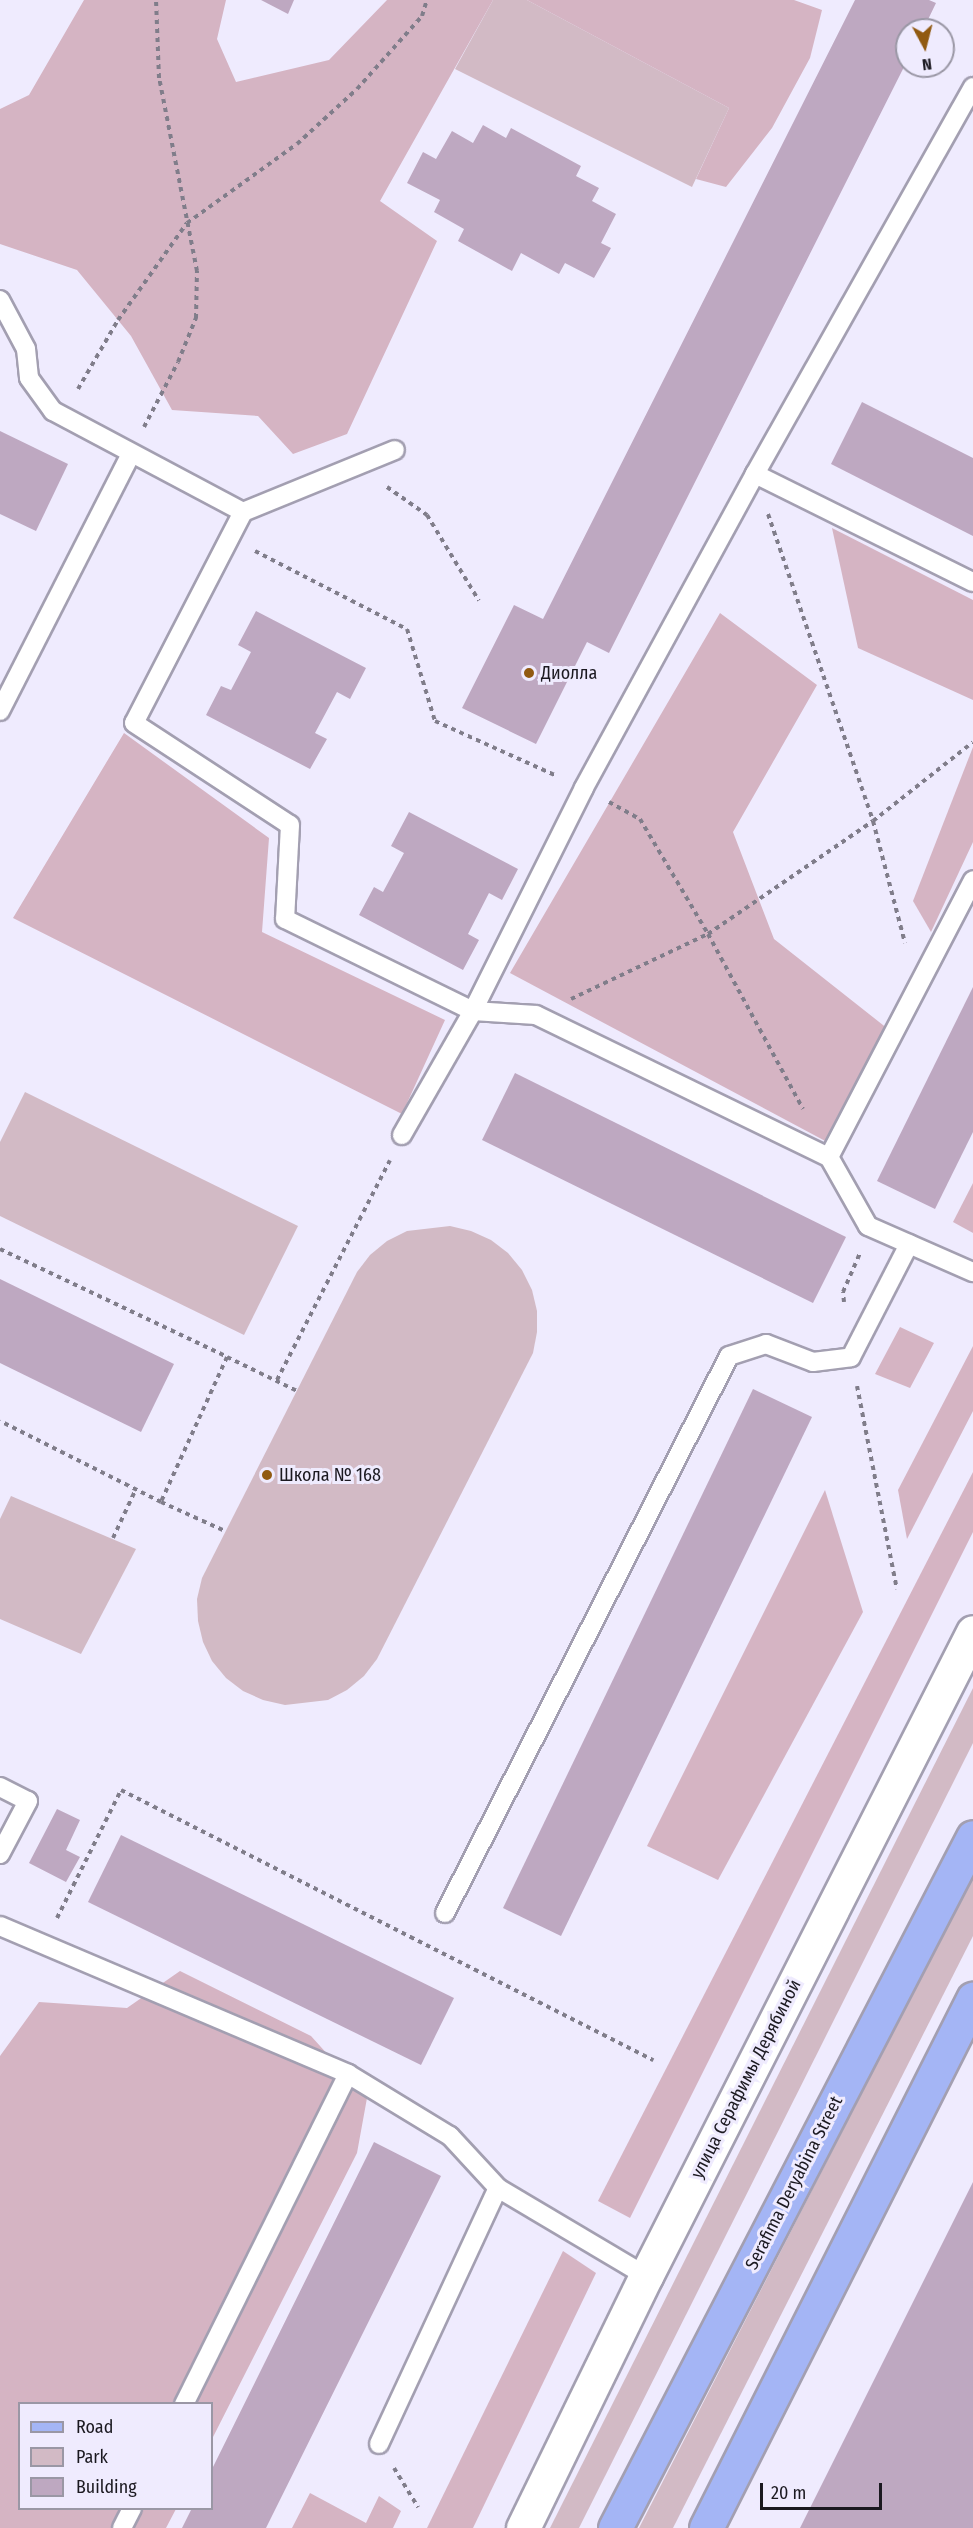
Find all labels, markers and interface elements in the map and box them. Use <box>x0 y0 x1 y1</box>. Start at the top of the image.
north arrow <box>895 18 955 78</box>
text: N <box>921 54 933 74</box>
place label: Диолла <box>541 662 597 684</box>
marker: Диолла <box>522 666 536 680</box>
place label: Школа № 168 <box>279 1464 381 1486</box>
marker: Школа № 168 <box>260 1468 274 1482</box>
street label: улица Серафимы Дерябиной <box>686 1976 806 2182</box>
street label: Serafima Deryabina Street <box>741 2093 847 2273</box>
legend <box>18 2402 213 2510</box>
text: Road <box>76 2416 113 2438</box>
text: Park <box>76 2446 108 2468</box>
scale bar <box>763 2471 884 2509</box>
text: Building <box>76 2476 137 2498</box>
text: 20 m <box>771 2482 806 2504</box>

